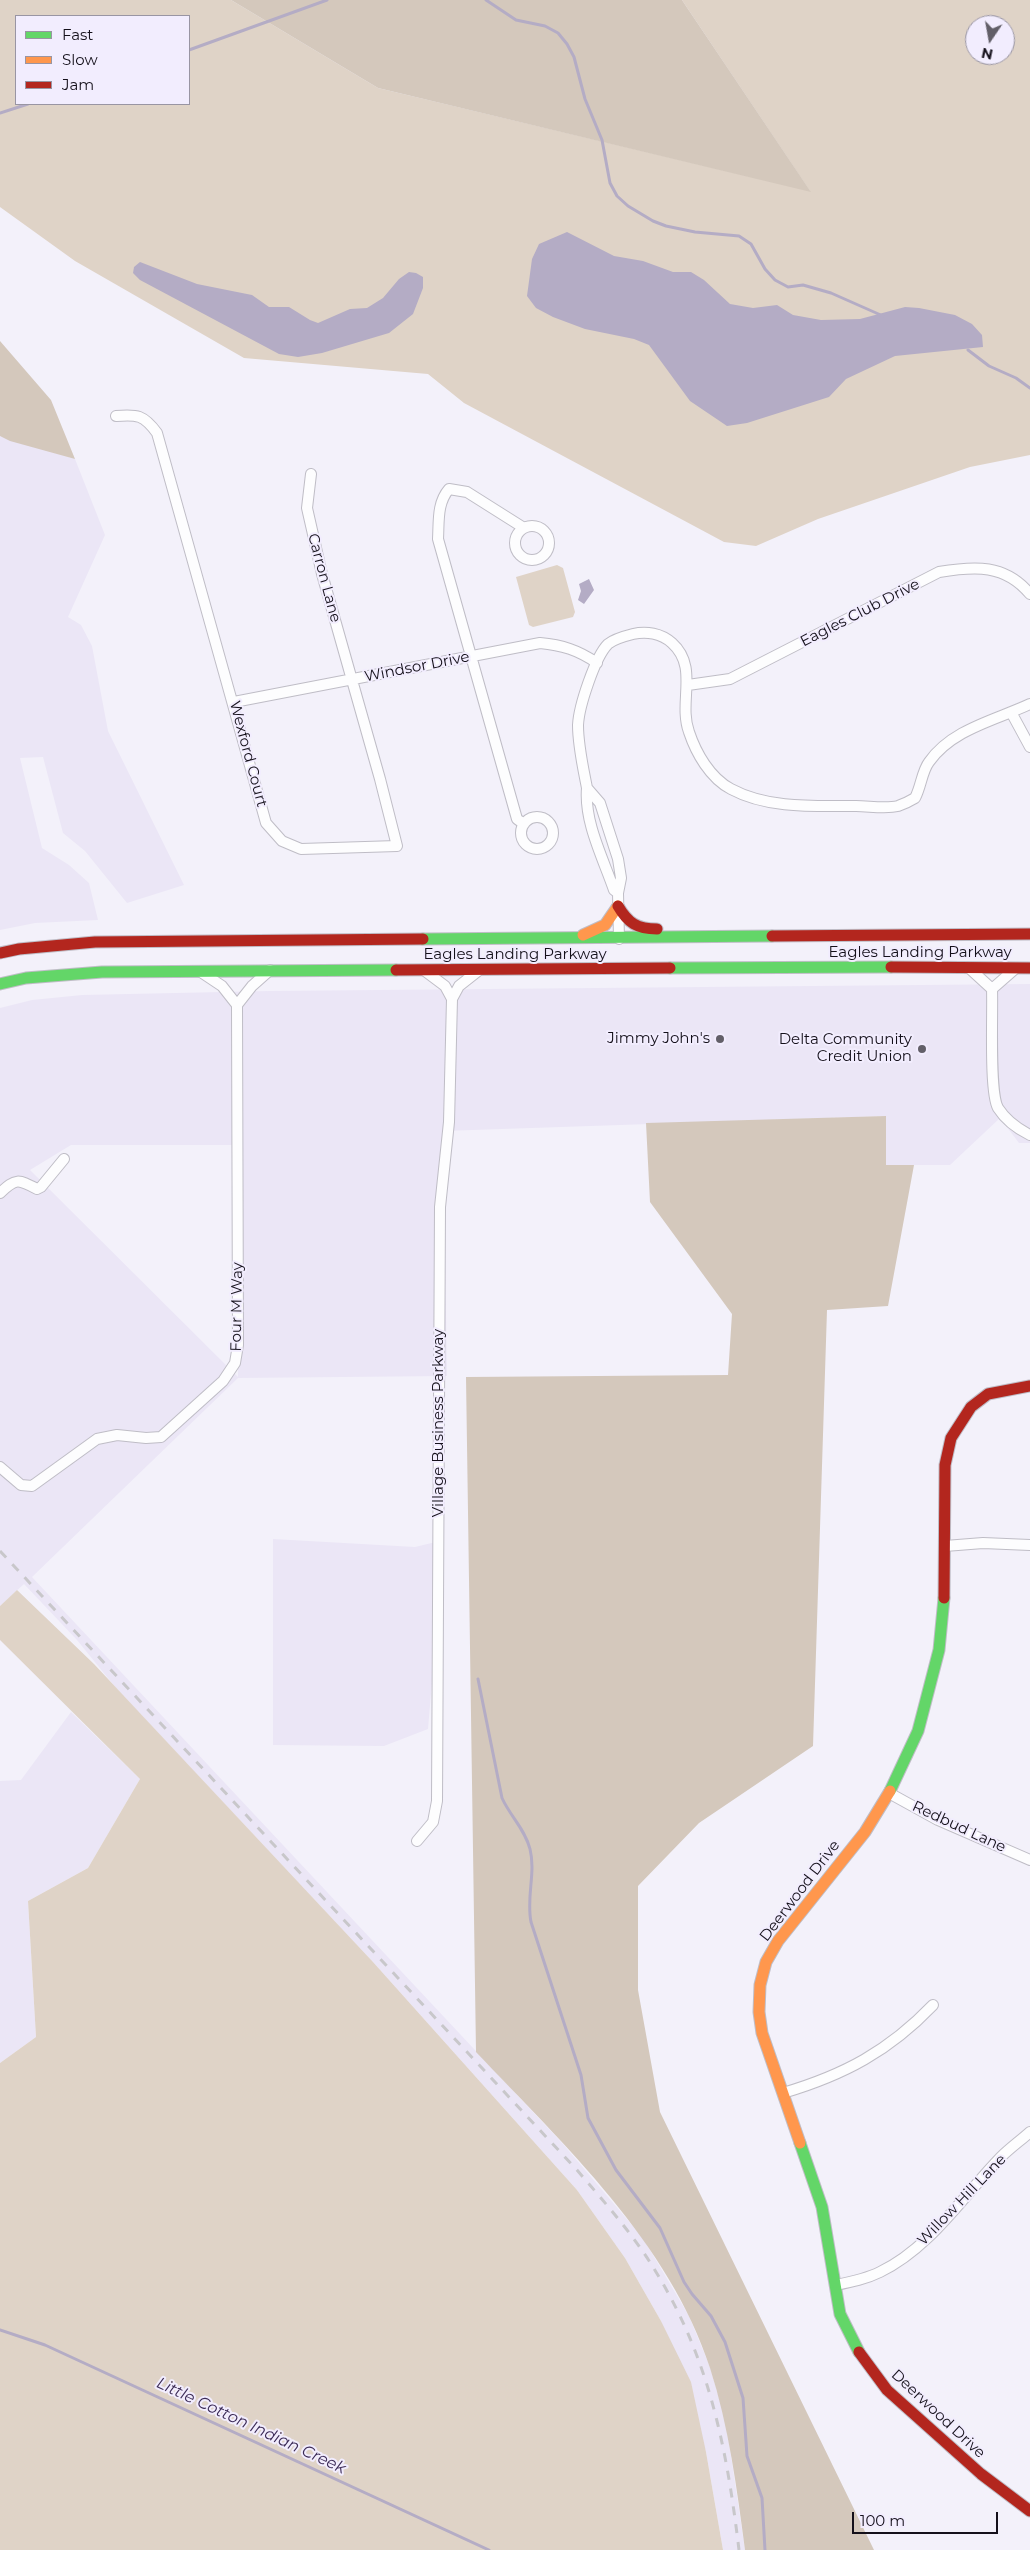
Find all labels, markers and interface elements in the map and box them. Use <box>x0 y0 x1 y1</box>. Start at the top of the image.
legend <box>15 15 190 105</box>
north arrow <box>965 15 1015 65</box>
text: Fast <box>62 25 93 44</box>
text: N <box>980 44 994 64</box>
text: Slow <box>62 50 98 69</box>
text: Jam <box>62 75 94 94</box>
street label: Carron Lane <box>303 532 345 624</box>
street label: Eagles Club Drive <box>797 575 923 651</box>
street label: Windsor Drive <box>363 648 471 686</box>
street label: Wexford Court <box>225 699 271 809</box>
street label: Eagles Landing Parkway <box>828 944 1012 962</box>
street label: Eagles Landing Parkway <box>423 946 607 964</box>
place label: Jimmy John's <box>607 1030 710 1048</box>
place label: Delta Community Credit Union <box>779 1031 912 1066</box>
marker: Jimmy John's <box>714 1033 726 1045</box>
marker: Delta Community Credit Union <box>916 1043 928 1055</box>
street label: Four M Way <box>227 1262 247 1352</box>
street label: Village Business Parkway <box>430 1329 448 1517</box>
street label: Redbud Lane <box>909 1797 1009 1857</box>
street label: Deerwood Drive <box>756 1837 844 1945</box>
street label: Willow Hill Lane <box>914 2151 1010 2249</box>
street label: Deerwood Drive <box>887 2366 989 2462</box>
water label: Little Cotton Indian Creek <box>153 2374 349 2478</box>
scale bar <box>855 2502 1001 2534</box>
text: 100 m <box>860 2511 905 2530</box>

